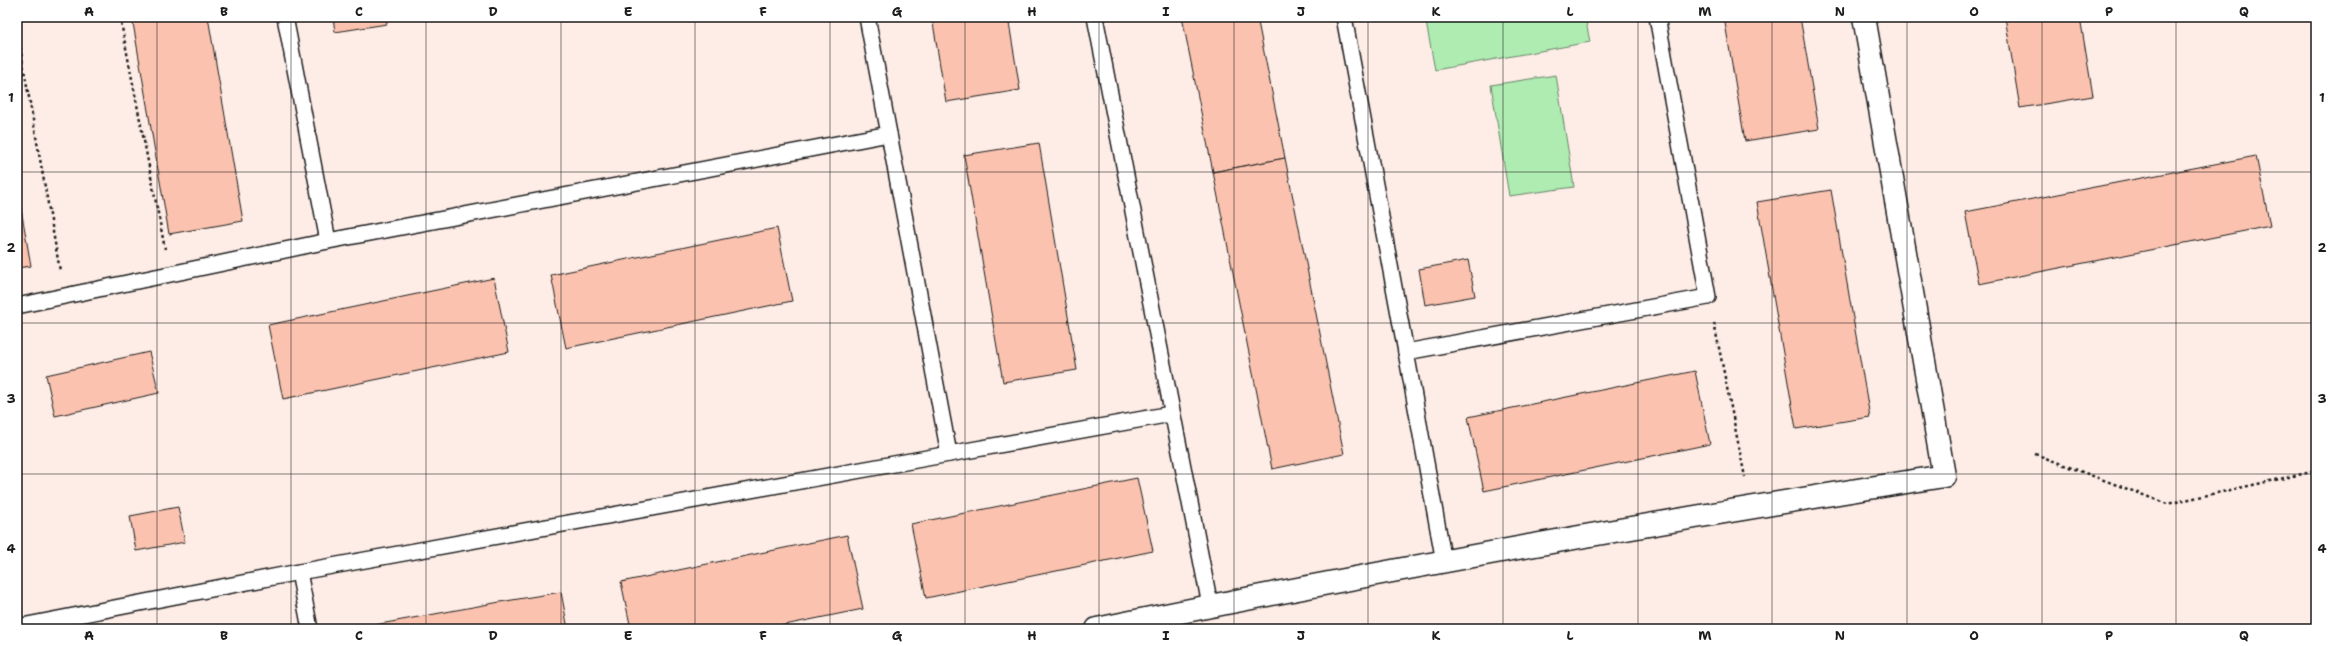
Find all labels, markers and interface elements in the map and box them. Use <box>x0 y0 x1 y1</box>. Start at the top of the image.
text: A <box>84 3 94 20</box>
text: B <box>220 3 228 20</box>
text: C <box>355 3 363 20</box>
text: D <box>488 3 498 20</box>
text: E <box>624 3 633 20</box>
text: F <box>759 3 767 20</box>
text: G <box>892 3 903 20</box>
text: H <box>1027 3 1037 20</box>
text: I <box>1162 3 1170 20</box>
text: J <box>1297 3 1305 20</box>
text: K <box>1432 3 1441 20</box>
text: L <box>1566 3 1574 20</box>
text: M <box>1698 3 1712 20</box>
text: N <box>1835 3 1845 20</box>
text: O <box>1969 3 1979 20</box>
text: P <box>2105 3 2113 20</box>
text: Q <box>2239 3 2249 20</box>
text: 1 <box>8 89 14 106</box>
text: 1 <box>2319 89 2325 106</box>
text: 2 <box>6 239 16 256</box>
text: 2 <box>2317 239 2327 256</box>
text: 3 <box>6 390 16 407</box>
text: 3 <box>2317 390 2327 407</box>
text: 4 <box>6 540 16 557</box>
text: 4 <box>2317 540 2327 557</box>
text: A <box>84 627 94 644</box>
text: B <box>220 627 228 644</box>
text: C <box>355 627 363 644</box>
text: D <box>488 627 498 644</box>
text: E <box>624 627 633 644</box>
text: F <box>759 627 767 644</box>
text: G <box>892 627 903 644</box>
text: H <box>1027 627 1037 644</box>
text: I <box>1162 627 1170 644</box>
text: J <box>1297 627 1305 644</box>
text: K <box>1432 627 1441 644</box>
text: L <box>1566 627 1574 644</box>
text: M <box>1698 627 1712 644</box>
text: N <box>1835 627 1845 644</box>
text: O <box>1969 627 1979 644</box>
text: P <box>2105 627 2113 644</box>
text: Q <box>2239 627 2249 644</box>

